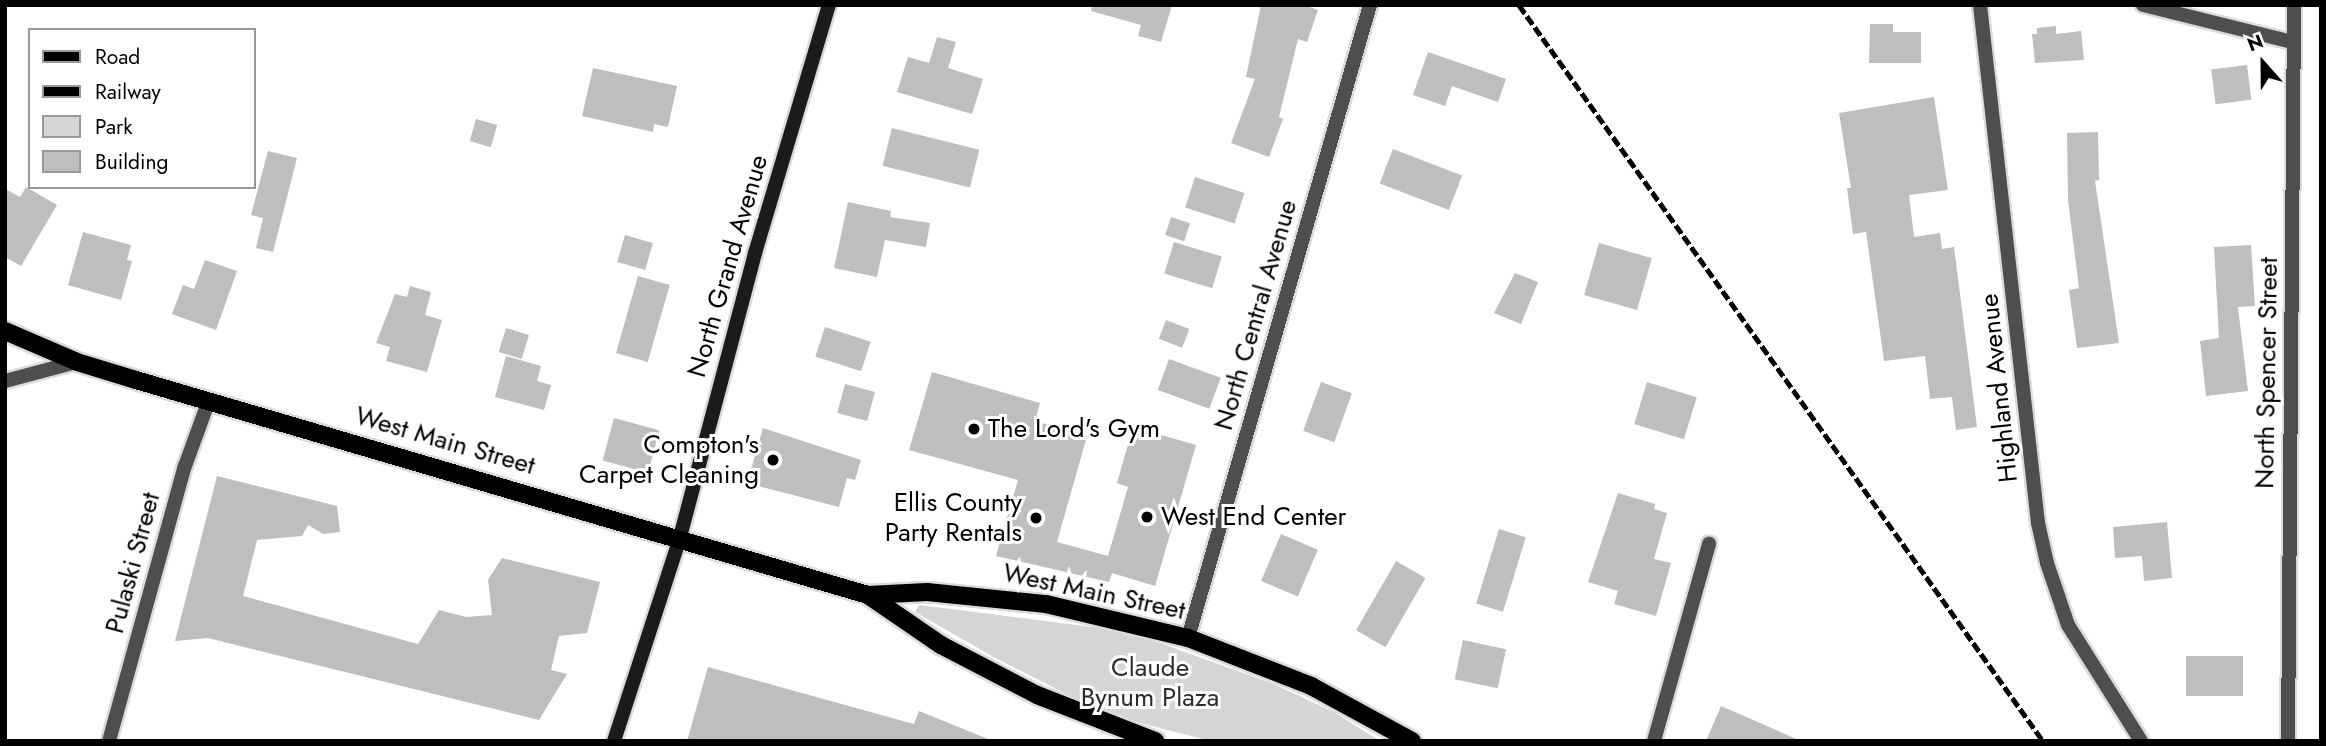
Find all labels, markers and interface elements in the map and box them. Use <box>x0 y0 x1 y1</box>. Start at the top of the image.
legend <box>28 28 256 189</box>
north arrow <box>2228 28 2298 98</box>
text: N <box>2243 28 2267 58</box>
text: Road <box>95 42 140 72</box>
text: Railway <box>95 77 161 107</box>
text: Park <box>95 112 132 142</box>
text: Building <box>95 147 168 177</box>
street label: North Grand Avenue <box>681 151 775 381</box>
street label: North Central Avenue <box>1208 196 1304 434</box>
street label: North Spencer Street <box>2249 257 2285 489</box>
street label: Highland Avenue <box>1974 292 2024 484</box>
street label: West Main Street <box>352 400 538 482</box>
place label: The Lord's Gym <box>988 413 1160 445</box>
marker: The Lord's Gym <box>966 421 982 437</box>
place label: Compton's Carpet Cleaning <box>579 429 759 490</box>
marker: Compton's Carpet Cleaning <box>765 452 781 468</box>
place label: Ellis County Party Rentals <box>885 487 1022 548</box>
street label: Pulaski Street <box>99 489 167 637</box>
place label: West End Center <box>1161 501 1347 533</box>
marker: West End Center <box>1139 509 1155 525</box>
marker: Ellis County Party Rentals <box>1028 510 1044 526</box>
street label: West Main Street <box>1000 557 1188 627</box>
park label: Claude Bynum Plaza <box>1081 652 1219 714</box>

